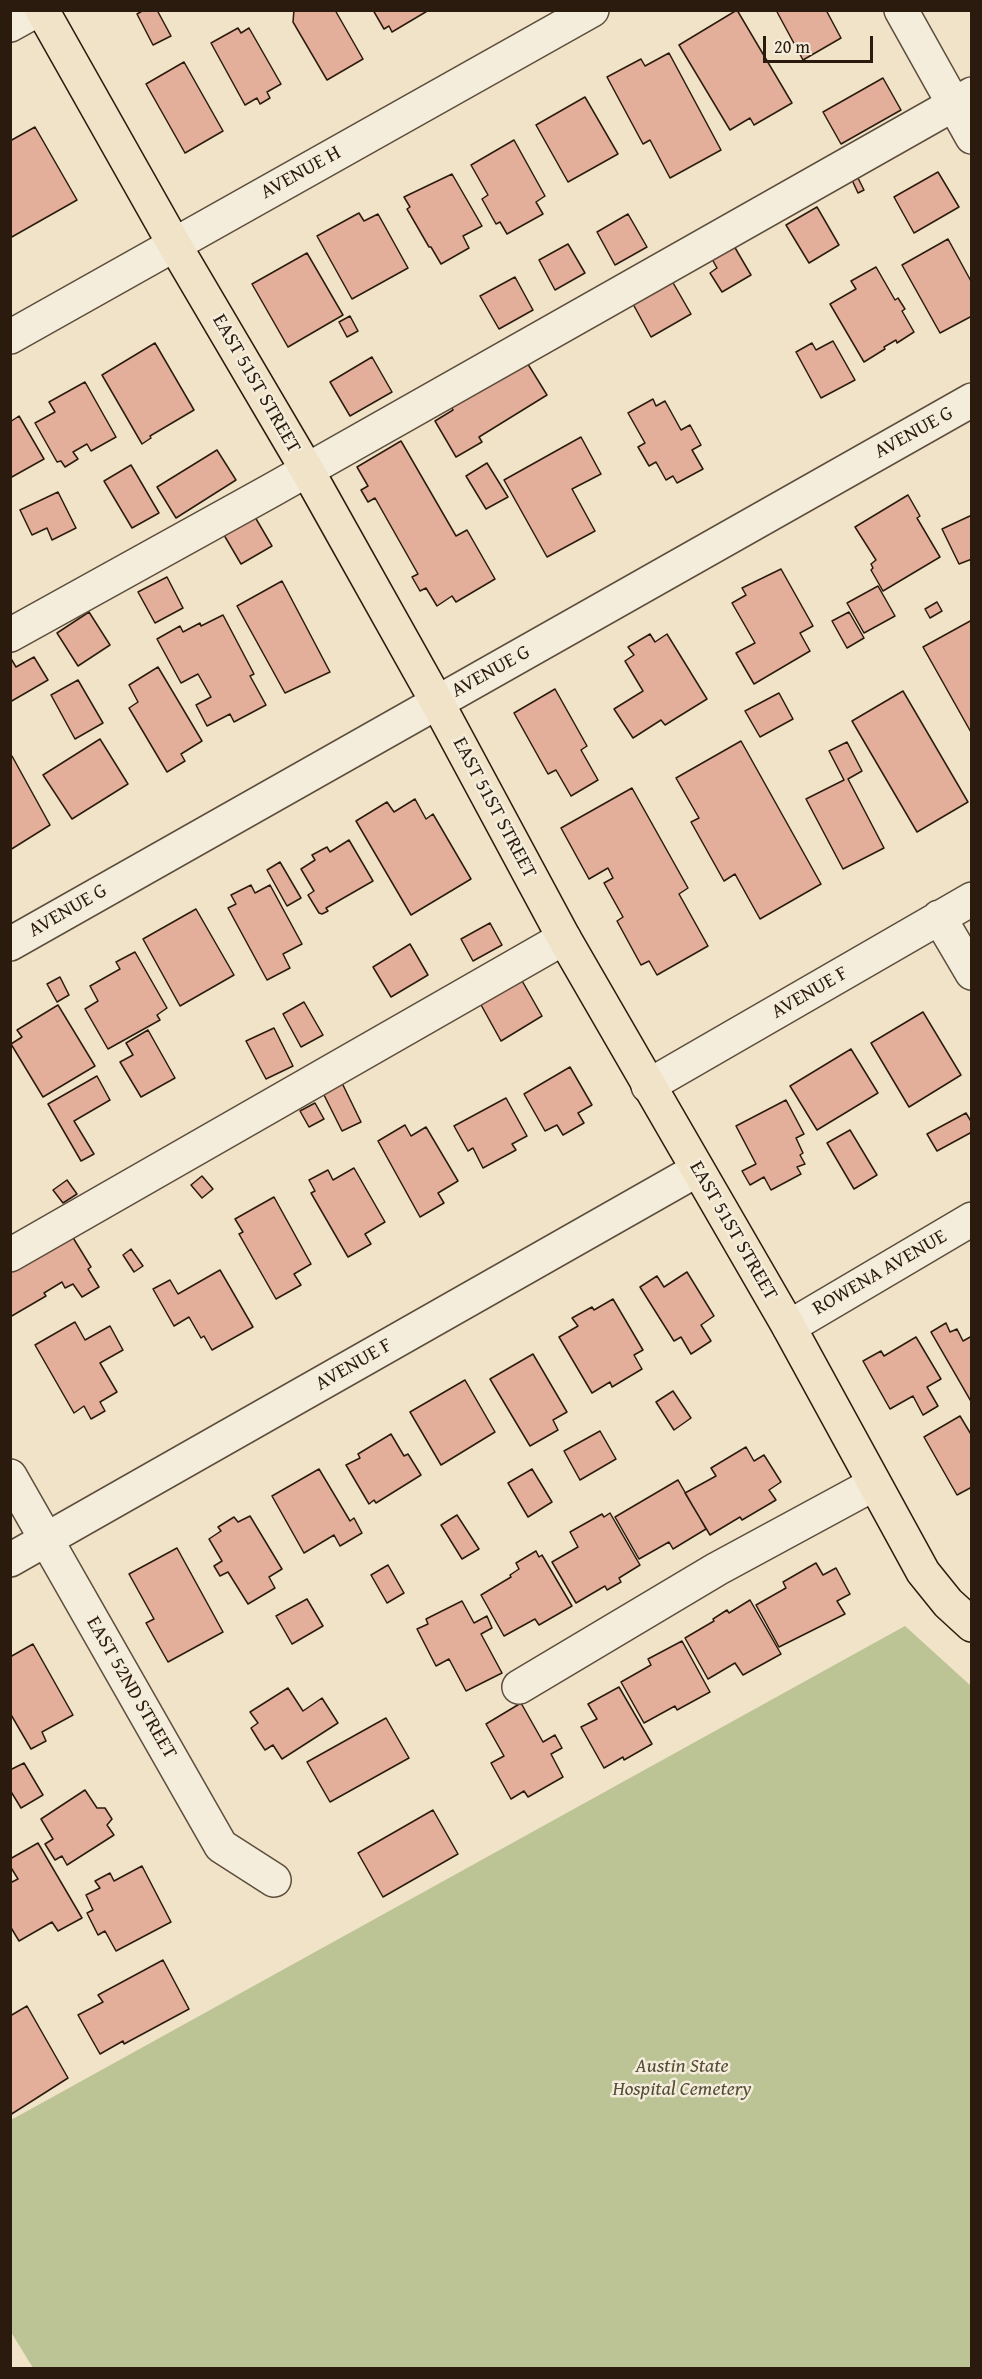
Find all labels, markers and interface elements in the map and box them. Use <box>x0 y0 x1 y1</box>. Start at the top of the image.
scale bar <box>766 24 876 62</box>
text: 20 m <box>774 33 810 60</box>
street label: AVENUE H <box>257 141 345 205</box>
street label: EAST 51ST STREET <box>207 310 305 458</box>
street label: AVENUE G <box>870 402 958 464</box>
street label: AVENUE G <box>447 641 535 703</box>
street label: EAST 51ST STREET <box>447 733 541 883</box>
street label: AVENUE G <box>25 879 111 943</box>
street label: AVENUE F <box>767 962 853 1024</box>
street label: EAST 51ST STREET <box>684 1157 782 1305</box>
street label: ROWENA AVENUE <box>809 1225 951 1321</box>
street label: AVENUE F <box>311 1334 397 1396</box>
street label: EAST 52ND STREET <box>80 1613 182 1763</box>
park label: Austin State Hospital Cemetery <box>612 2055 752 2102</box>

